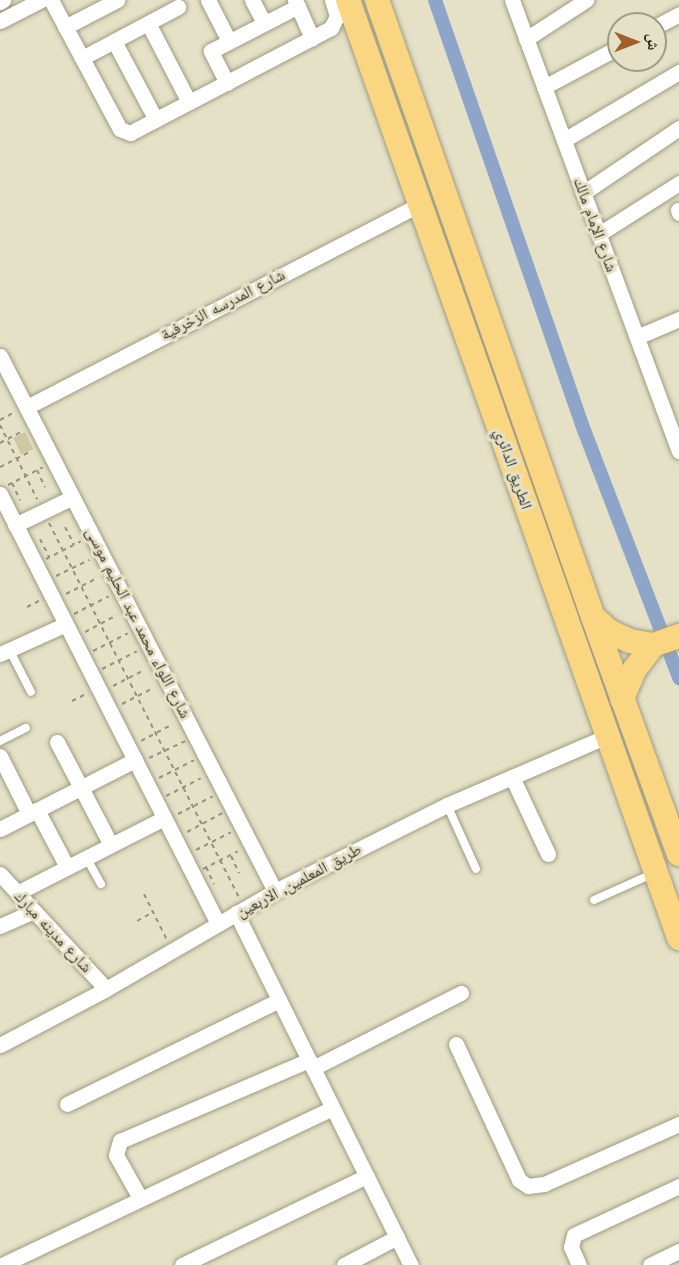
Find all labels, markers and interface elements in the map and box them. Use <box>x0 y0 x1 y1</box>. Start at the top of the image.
north arrow <box>607 12 667 72</box>
text: ش <box>644 34 663 50</box>
street label: شارع الإمام مالك <box>569 175 621 275</box>
street label: شارع المدرسه الزخرفية <box>158 265 288 345</box>
street label: الطريق الدائري <box>490 426 536 512</box>
street label: شارع اللواء محمد عبد الحليم موسى <box>81 524 195 722</box>
street label: طريق المعلمين, الاربعين <box>233 840 365 922</box>
street label: شارع مدينه مبارك <box>10 887 96 977</box>

